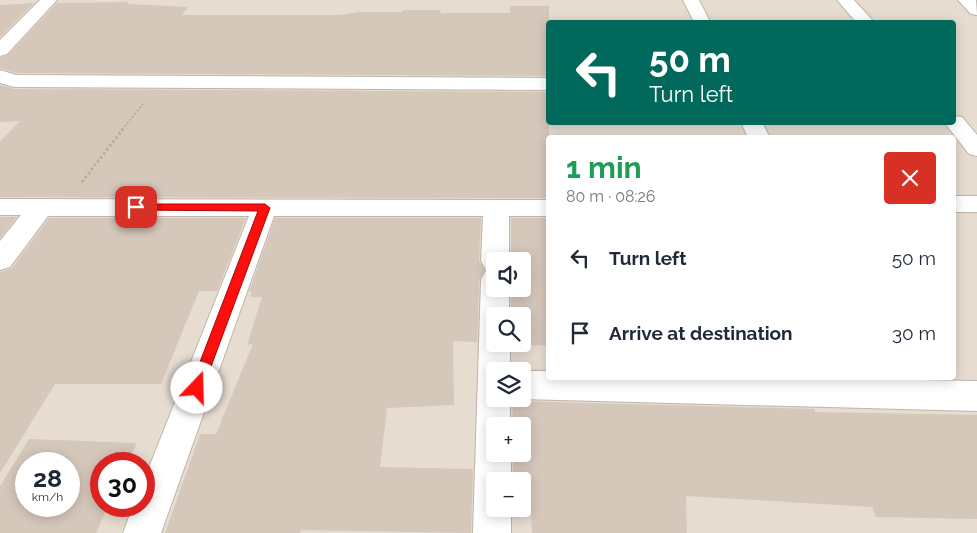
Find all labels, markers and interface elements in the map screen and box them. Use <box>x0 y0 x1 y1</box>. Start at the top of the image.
text: 50 m <box>649 39 731 80</box>
icon: left <box>566 40 631 105</box>
text: Turn left <box>649 81 733 107</box>
text: 1 min <box>566 150 642 185</box>
button: close <box>884 152 936 204</box>
pin <box>115 186 157 228</box>
text: 80 m · 08:26 <box>566 187 656 206</box>
icon: arrive <box>122 193 150 221</box>
icon: left <box>566 244 594 272</box>
text: Turn left <box>609 247 686 269</box>
text: 50 m <box>892 247 936 269</box>
map controls <box>486 252 531 517</box>
button: sound <box>486 252 531 297</box>
button: search <box>486 307 531 352</box>
icon: arrive <box>566 319 594 347</box>
text: Arrive at destination <box>609 322 793 344</box>
text: 30 m <box>892 322 936 344</box>
position arrow <box>170 361 222 413</box>
button: layers <box>486 362 531 407</box>
button: + <box>486 417 531 462</box>
speed limit sign: 30 <box>90 452 155 517</box>
text: 28 <box>33 463 62 493</box>
button: − <box>486 472 531 517</box>
text: km/h <box>32 490 63 504</box>

